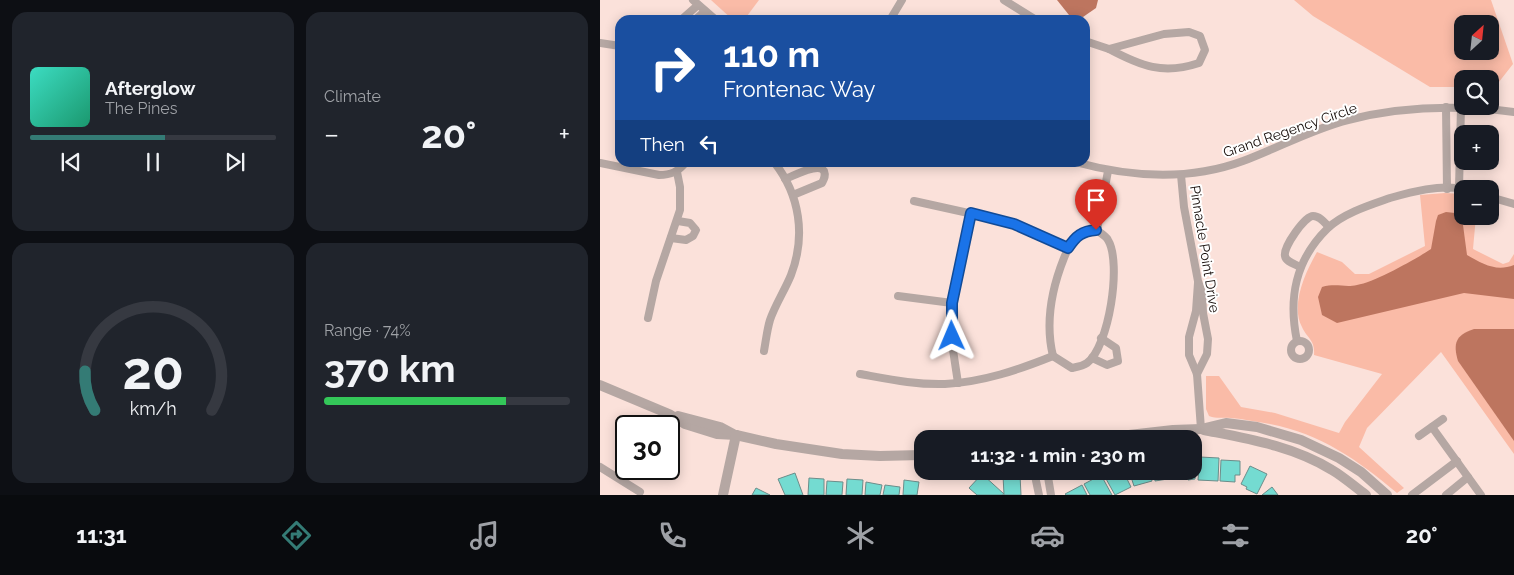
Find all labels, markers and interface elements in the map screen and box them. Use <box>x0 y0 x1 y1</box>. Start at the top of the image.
north arrow <box>1454 15 1499 60</box>
map controls <box>1454 15 1499 225</box>
text: 110 m <box>723 34 820 75</box>
icon: right <box>640 35 705 100</box>
button: search <box>1454 70 1499 115</box>
text: Frontenac Way <box>723 76 876 102</box>
text: Afterglow <box>105 77 195 99</box>
text: Climate <box>324 87 381 106</box>
text: The Pines <box>105 99 177 118</box>
street label: Grand Regency Circle <box>1221 100 1359 160</box>
text: 20° <box>421 112 476 157</box>
text: − <box>324 118 339 151</box>
text: + <box>558 118 570 151</box>
button: + <box>1454 125 1499 170</box>
icon: left <box>695 130 723 158</box>
text: Then <box>640 133 685 155</box>
icon: previous <box>57 148 85 176</box>
icon: pause <box>139 148 167 176</box>
icon: next <box>221 148 249 176</box>
pin <box>1075 179 1117 230</box>
button: − <box>1454 180 1499 225</box>
street label: Pinnacle Point Drive <box>1187 184 1223 314</box>
icon: arrive <box>1082 186 1110 214</box>
position arrow <box>925 309 977 361</box>
text: Range · 74% <box>324 321 411 340</box>
text: 20 <box>122 340 184 401</box>
text: 370 km <box>324 346 456 391</box>
text: km/h <box>129 398 177 419</box>
speed limit sign: 30 <box>615 415 680 480</box>
text: 11:32 · 1 min · 230 m <box>971 444 1145 466</box>
icon: directions <box>279 518 314 553</box>
icon: music <box>467 518 502 553</box>
icon: phone <box>655 518 690 553</box>
icon: climate <box>843 518 878 553</box>
icon: car <box>1030 518 1065 553</box>
icon: filters <box>1218 518 1253 553</box>
text: 11:31 <box>76 522 127 548</box>
text: 20° <box>1406 522 1438 548</box>

